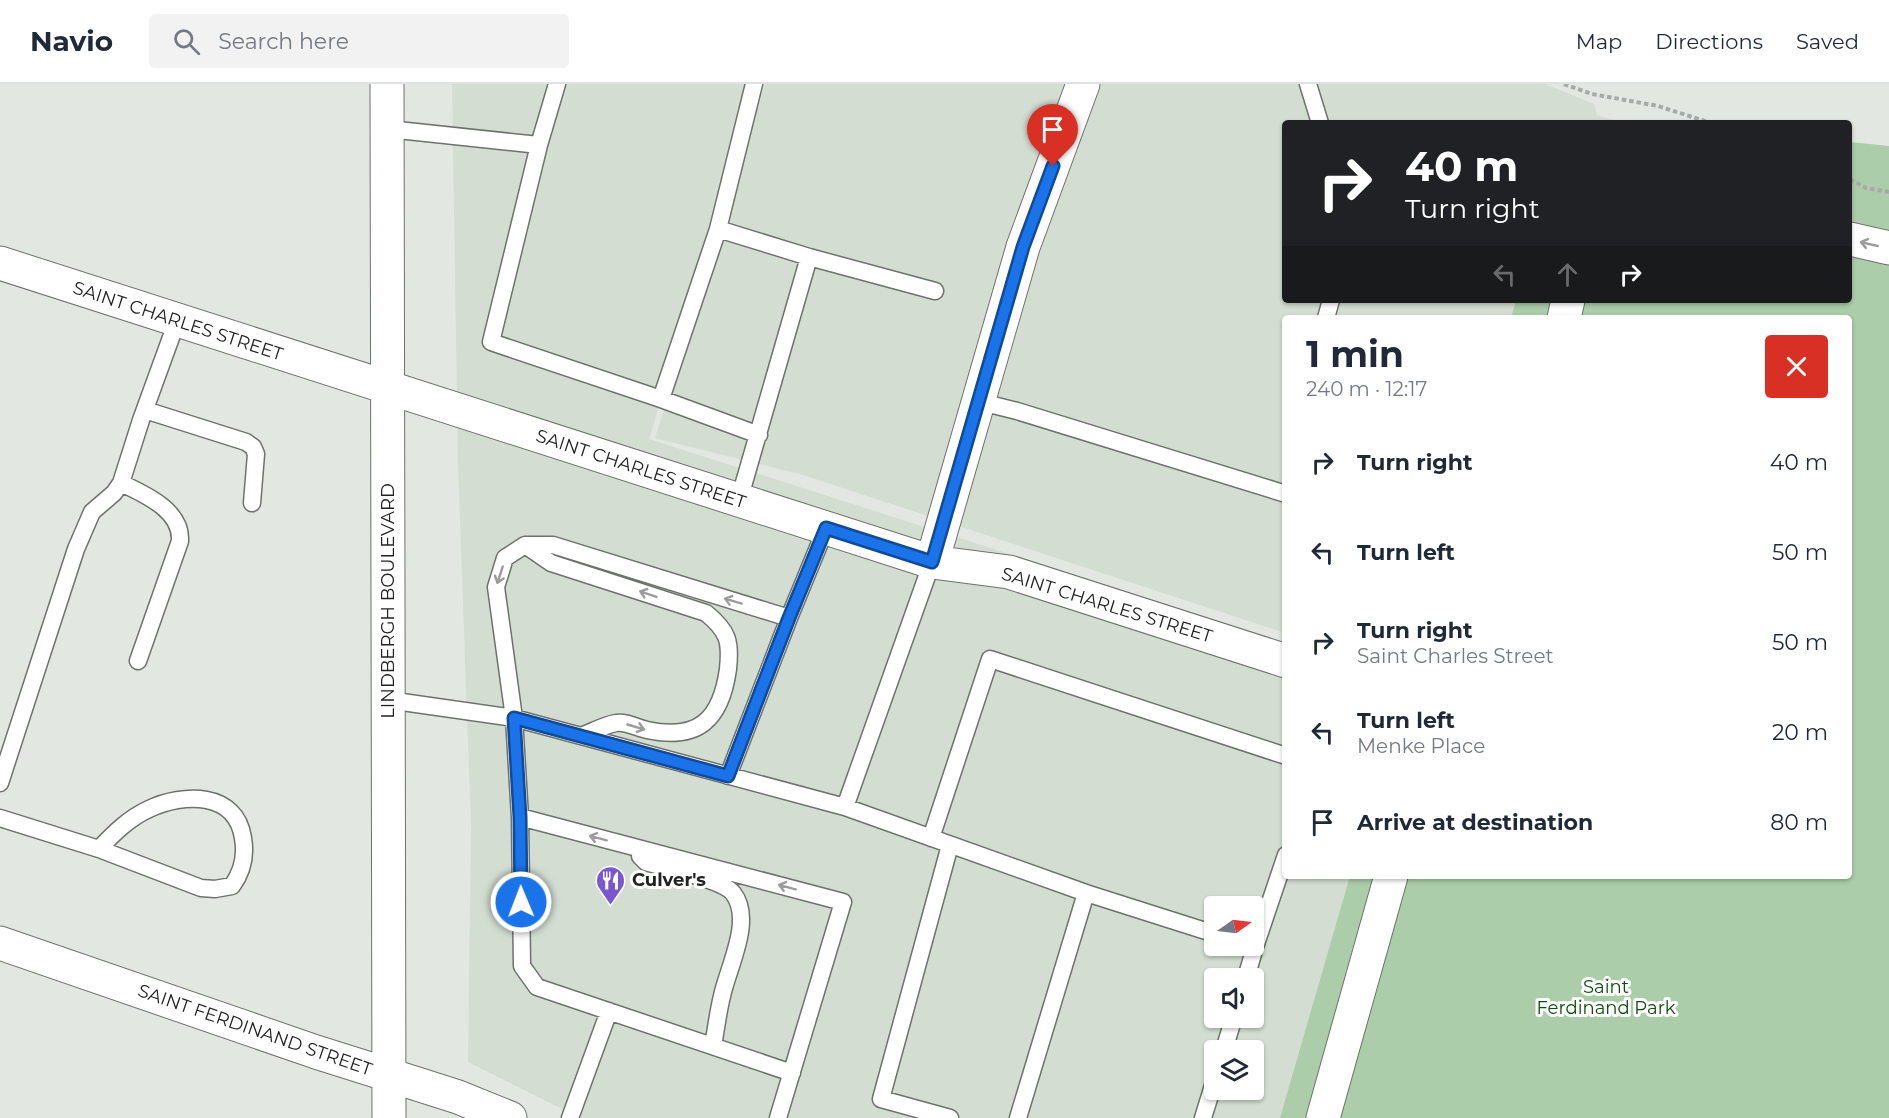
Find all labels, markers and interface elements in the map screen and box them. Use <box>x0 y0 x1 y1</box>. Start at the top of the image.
search box <box>149 14 569 68</box>
text: Navio <box>30 24 113 58</box>
icon: search <box>170 25 203 58</box>
text: Search here <box>218 28 349 55</box>
text: Map <box>1576 29 1622 54</box>
text: Directions <box>1655 29 1763 54</box>
text: Saved <box>1796 29 1859 54</box>
pin <box>1027 104 1078 166</box>
icon: arrive <box>1036 113 1069 146</box>
text: 40 m <box>1405 140 1518 192</box>
icon: right <box>1306 144 1384 222</box>
text: Turn right <box>1405 192 1540 225</box>
one-way arrow <box>1860 237 1879 249</box>
icon: left <box>1488 258 1521 291</box>
icon: ahead <box>1551 258 1584 291</box>
icon: right <box>1614 258 1647 291</box>
street label: SAINT CHARLES STREET <box>70 277 286 366</box>
text: 1 min <box>1306 332 1404 376</box>
button: close <box>1765 335 1828 398</box>
text: 240 m · 12:17 <box>1306 377 1427 401</box>
street label: SAINT CHARLES STREET <box>533 425 749 514</box>
icon: right <box>1306 446 1339 479</box>
text: Turn right <box>1357 449 1472 476</box>
text: 40 m <box>1770 449 1828 476</box>
street label: LINDBERGH BOULEVARD <box>377 483 399 719</box>
icon: left <box>1306 536 1339 569</box>
text: Turn left <box>1357 539 1455 566</box>
text: 50 m <box>1772 539 1828 566</box>
street label: SAINT CHARLES STREET <box>999 562 1216 648</box>
one-way arrow <box>493 565 504 584</box>
one-way arrow <box>639 587 658 598</box>
one-way arrow <box>724 595 743 606</box>
text: Turn right <box>1357 617 1472 644</box>
icon: right <box>1306 626 1339 659</box>
text: 50 m <box>1772 629 1828 656</box>
text: Saint Charles Street <box>1357 644 1554 668</box>
text: Turn left <box>1357 707 1455 734</box>
icon: left <box>1306 716 1339 749</box>
text: 20 m <box>1772 719 1828 746</box>
one-way arrow <box>626 722 645 734</box>
text: Menke Place <box>1357 734 1485 758</box>
icon: arrive <box>1306 806 1339 839</box>
text: Arrive at destination <box>1357 809 1593 836</box>
text: 80 m <box>1770 809 1828 836</box>
one-way arrow <box>589 832 608 843</box>
restaurant icon: Culver's <box>595 864 627 906</box>
place label: Culver's <box>632 869 706 891</box>
position arrow <box>489 870 553 934</box>
one-way arrow <box>777 881 796 893</box>
north arrow <box>1204 896 1264 956</box>
map controls <box>1204 896 1264 1100</box>
button: sound <box>1204 968 1264 1028</box>
park label: Saint Ferdinand Park <box>1537 976 1676 1019</box>
street label: SAINT FERDINAND STREET <box>135 980 376 1081</box>
button: layers <box>1204 1040 1264 1100</box>

